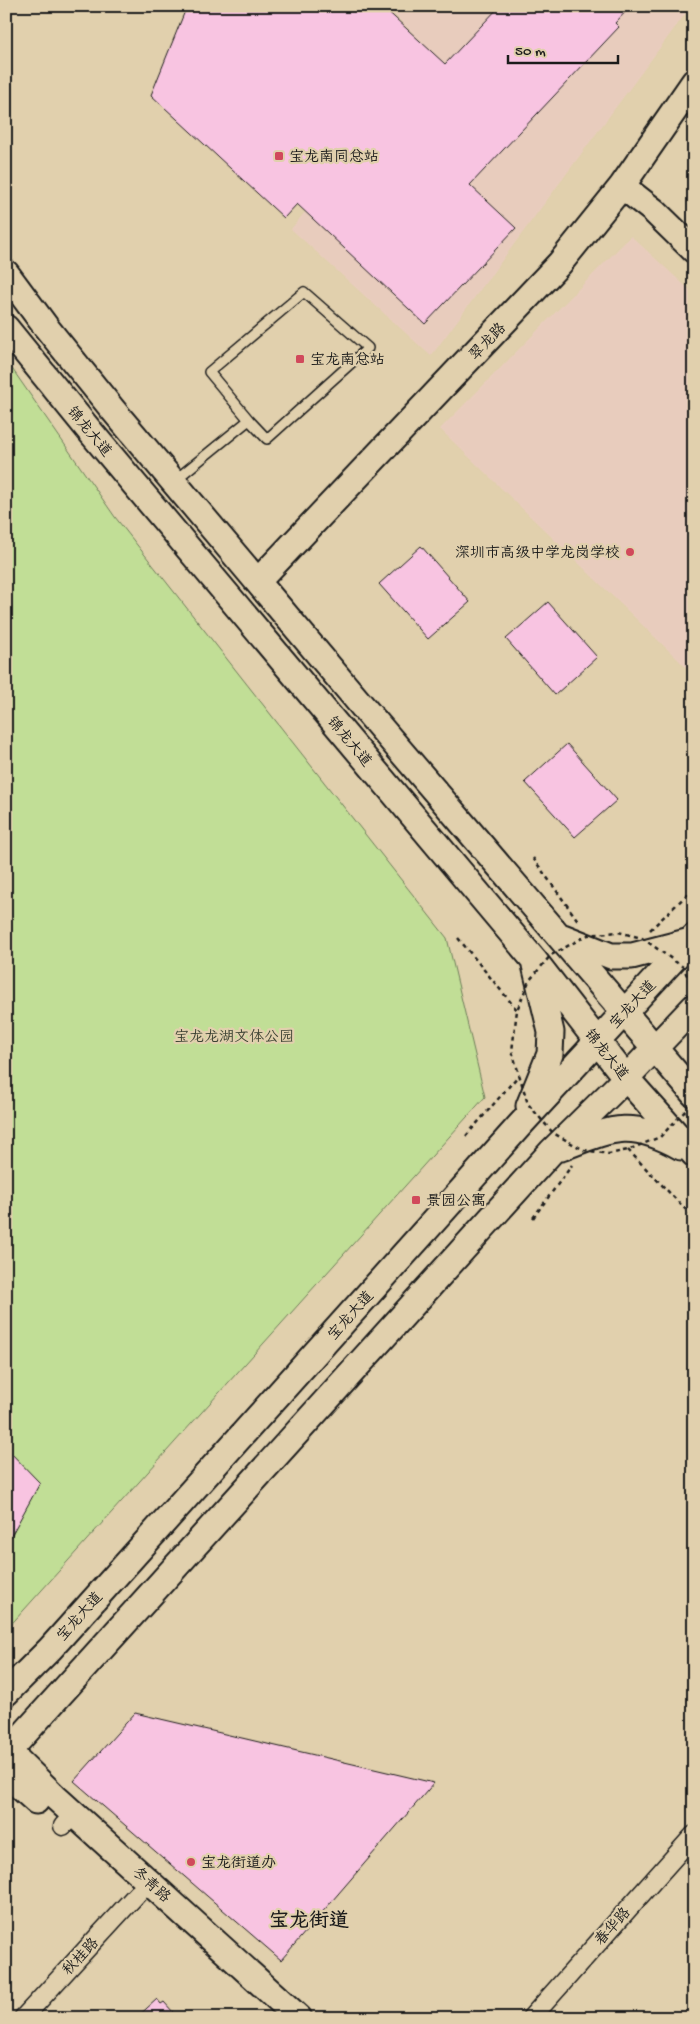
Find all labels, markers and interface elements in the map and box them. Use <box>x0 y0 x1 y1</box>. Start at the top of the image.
scale bar <box>508 32 618 64</box>
text: 50 m <box>515 43 546 61</box>
place label: 宝龙南同总站 <box>289 148 379 167</box>
marker: 宝龙南同总站 <box>273 150 285 162</box>
street label: 翠龙路 <box>466 320 511 365</box>
place label: 宝龙南总站 <box>310 351 385 370</box>
marker: 宝龙南总站 <box>294 353 306 365</box>
street label: 锦龙大道 <box>62 404 115 461</box>
place label: 深圳市高级中学龙岗学校 <box>455 544 620 563</box>
marker: 深圳市高级中学龙岗学校 <box>624 546 636 558</box>
street label: 锦龙大道 <box>322 714 375 771</box>
street label: 宝龙大道 <box>606 977 661 1033</box>
street label: 锦龙大道 <box>580 1026 631 1084</box>
park label: 宝龙龙湖文体公园 <box>174 1029 294 1047</box>
place label: 景园公寓 <box>426 1193 486 1211</box>
marker: 景园公寓 <box>410 1194 422 1206</box>
street label: 宝龙大道 <box>325 1288 378 1345</box>
street label: 宝龙大道 <box>54 1589 107 1646</box>
place label: 宝龙街道办 <box>201 1855 276 1873</box>
marker: 宝龙街道办 <box>185 1856 197 1868</box>
street label: 冬青路 <box>128 1864 173 1907</box>
street label: 春华路 <box>592 1905 635 1950</box>
district label: 宝龙街道 <box>269 1909 349 1934</box>
street label: 秋桂路 <box>59 1934 103 1980</box>

